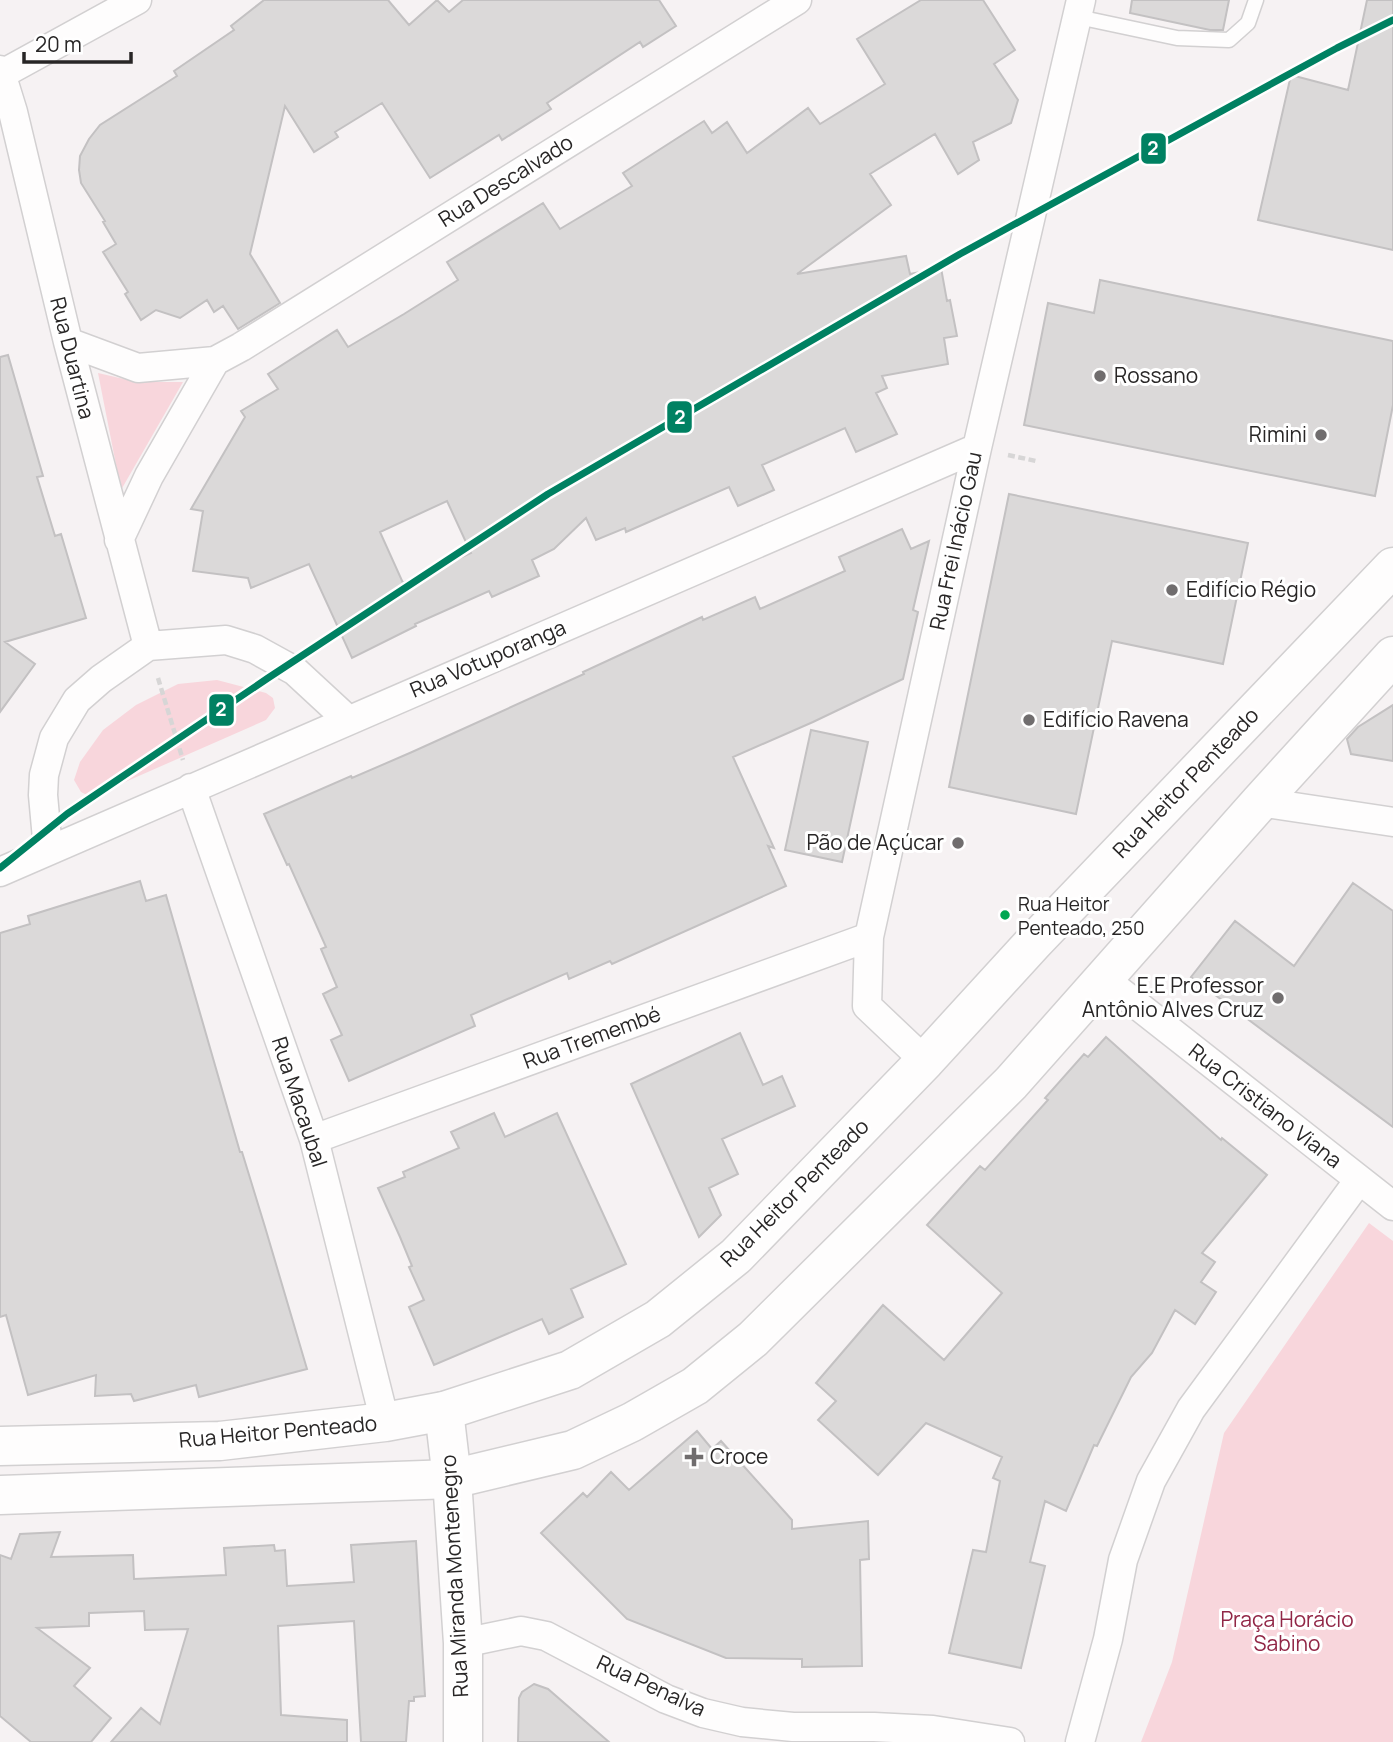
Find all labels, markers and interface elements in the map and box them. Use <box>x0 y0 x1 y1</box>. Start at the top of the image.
scale bar <box>24 21 131 65</box>
text: 20 m <box>35 30 82 58</box>
street label: Rua Descalvado <box>433 128 578 233</box>
line badge: 2 <box>1140 132 1167 165</box>
text: 2 <box>1147 135 1159 161</box>
street label: Rua Duartina <box>44 294 102 422</box>
place label: Rossano <box>1114 361 1198 389</box>
marker: Rossano <box>1092 368 1108 384</box>
line badge: 2 <box>666 400 693 434</box>
text: 2 <box>674 404 686 430</box>
place label: Rimini <box>1249 420 1307 448</box>
marker: Rimini <box>1313 427 1329 443</box>
street label: Rua Frei Inácio Gau <box>922 449 988 633</box>
place label: Edifício Régio <box>1186 575 1316 603</box>
marker: Edifício Régio <box>1164 582 1180 598</box>
street label: Rua Votuporanga <box>405 613 570 704</box>
line badge: 2 <box>208 693 235 727</box>
text: 2 <box>215 696 227 722</box>
street label: Rua Heitor Penteado <box>1106 701 1264 864</box>
place label: Edifício Ravena <box>1043 705 1189 733</box>
marker: Edifício Ravena <box>1021 712 1037 728</box>
place label: Pão de Açúcar <box>806 828 944 856</box>
marker: Pão de Açúcar <box>950 835 966 851</box>
place label: Rua Heitor Penteado, 250 <box>1018 891 1145 941</box>
marker: Rua Heitor Penteado, 250 <box>998 908 1012 922</box>
place label: E.E Professor Antônio Alves Cruz <box>1082 971 1264 1023</box>
marker: E.E Professor Antônio Alves Cruz <box>1270 990 1286 1006</box>
street label: Rua Tremembé <box>519 999 664 1075</box>
street label: Rua Macaubal <box>266 1033 334 1170</box>
street label: Rua Cristiano Viana <box>1183 1037 1348 1174</box>
street label: Rua Heitor Penteado <box>714 1112 875 1273</box>
street label: Rua Heitor Penteado <box>178 1408 378 1454</box>
place label: Croce <box>710 1442 768 1470</box>
marker: Croce <box>684 1447 704 1467</box>
street label: Rua Miranda Montenegro <box>434 1454 474 1698</box>
park label: Praça Horácio Sabino <box>1220 1605 1354 1657</box>
street label: Rua Penalva <box>593 1648 710 1722</box>

